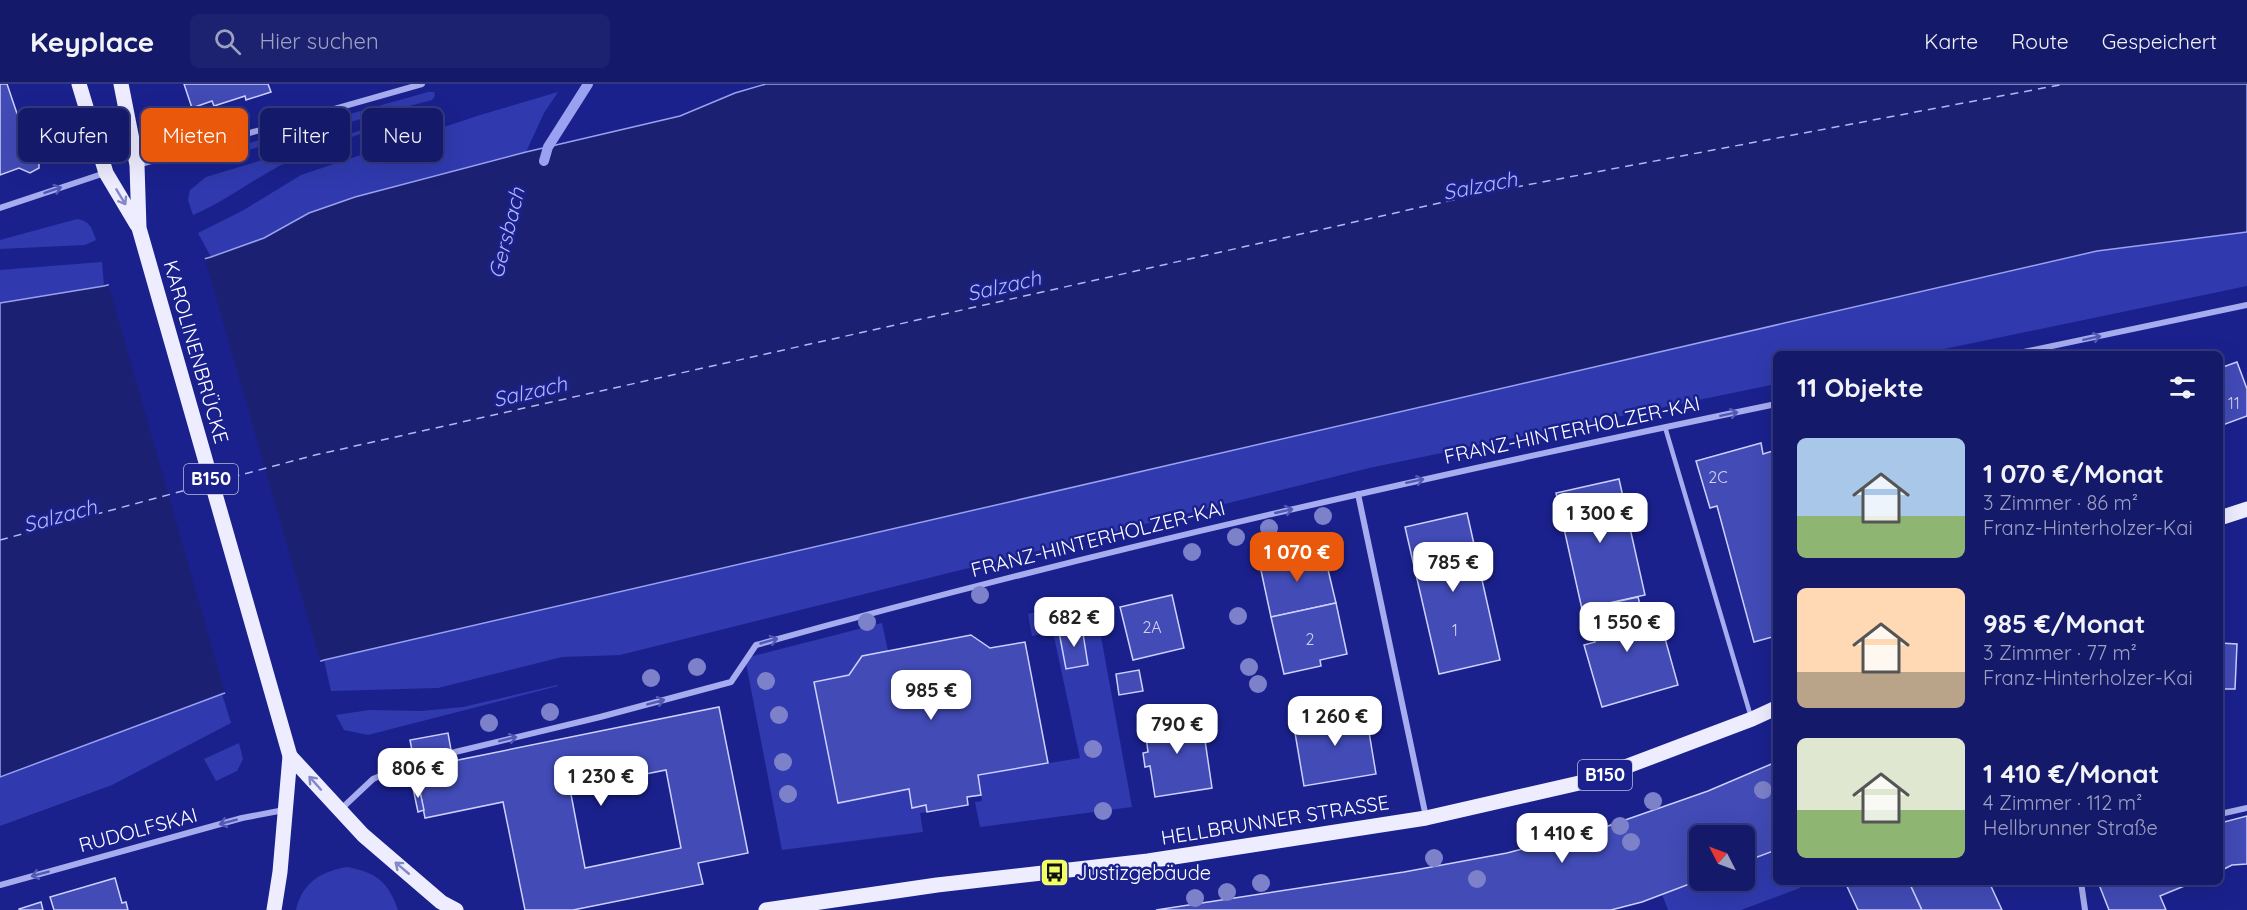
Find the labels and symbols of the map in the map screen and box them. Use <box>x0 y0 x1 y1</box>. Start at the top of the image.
water label: Salzach <box>1441 165 1520 205</box>
one-way arrow <box>43 184 62 195</box>
water label: Gersbach <box>482 184 530 281</box>
one-way arrow <box>115 188 127 205</box>
street label: KAROLINENBRÜCKE <box>158 257 235 446</box>
water label: Salzach <box>964 264 1044 306</box>
one-way arrow <box>2082 332 2101 343</box>
water label: Salzach <box>490 370 570 412</box>
street label: FRANZ-HINTERHOLZER-KAI <box>1442 390 1702 469</box>
house number: 11 <box>2228 393 2240 413</box>
one-way arrow <box>1719 407 1738 419</box>
road number: B150 <box>184 464 238 494</box>
house number: 2C <box>1708 467 1728 487</box>
one-way arrow <box>1405 475 1424 487</box>
water label: Salzach <box>20 493 100 537</box>
pin: 1 300 € <box>1545 493 1655 544</box>
street label: FRANZ-HINTERHOLZER-KAI <box>968 495 1228 582</box>
one-way arrow <box>1274 505 1293 517</box>
pin: 1 070 € <box>1242 532 1352 583</box>
pin: 785 € <box>1411 542 1495 593</box>
pin: 682 € <box>1032 597 1116 648</box>
pin: 1 550 € <box>1572 602 1682 653</box>
house number: 2A <box>1142 617 1162 637</box>
house number: 1 <box>1452 620 1458 640</box>
house number: 2 <box>1306 629 1315 649</box>
one-way arrow <box>759 635 778 646</box>
pin: 985 € <box>889 670 973 721</box>
one-way arrow <box>646 696 665 707</box>
pin: 1 260 € <box>1280 696 1390 747</box>
pin: 790 € <box>1135 704 1219 755</box>
one-way arrow <box>499 733 518 745</box>
pin: 806 € <box>376 748 460 799</box>
pin: 1 230 € <box>546 756 656 807</box>
road number: B150 <box>1578 760 1632 790</box>
one-way arrow <box>308 776 322 791</box>
street label: HELLBRUNNER STRASSE <box>1159 789 1391 850</box>
street label: RUDOLFSKAI <box>76 802 200 857</box>
pin: 1 410 € <box>1507 813 1617 864</box>
one-way arrow <box>219 817 238 829</box>
north arrow <box>1689 825 1755 891</box>
bus stop icon: Justizgebäude <box>1039 857 1071 889</box>
place label: Justizgebäude <box>1076 860 1211 885</box>
one-way arrow <box>395 861 410 875</box>
one-way arrow <box>30 869 49 880</box>

